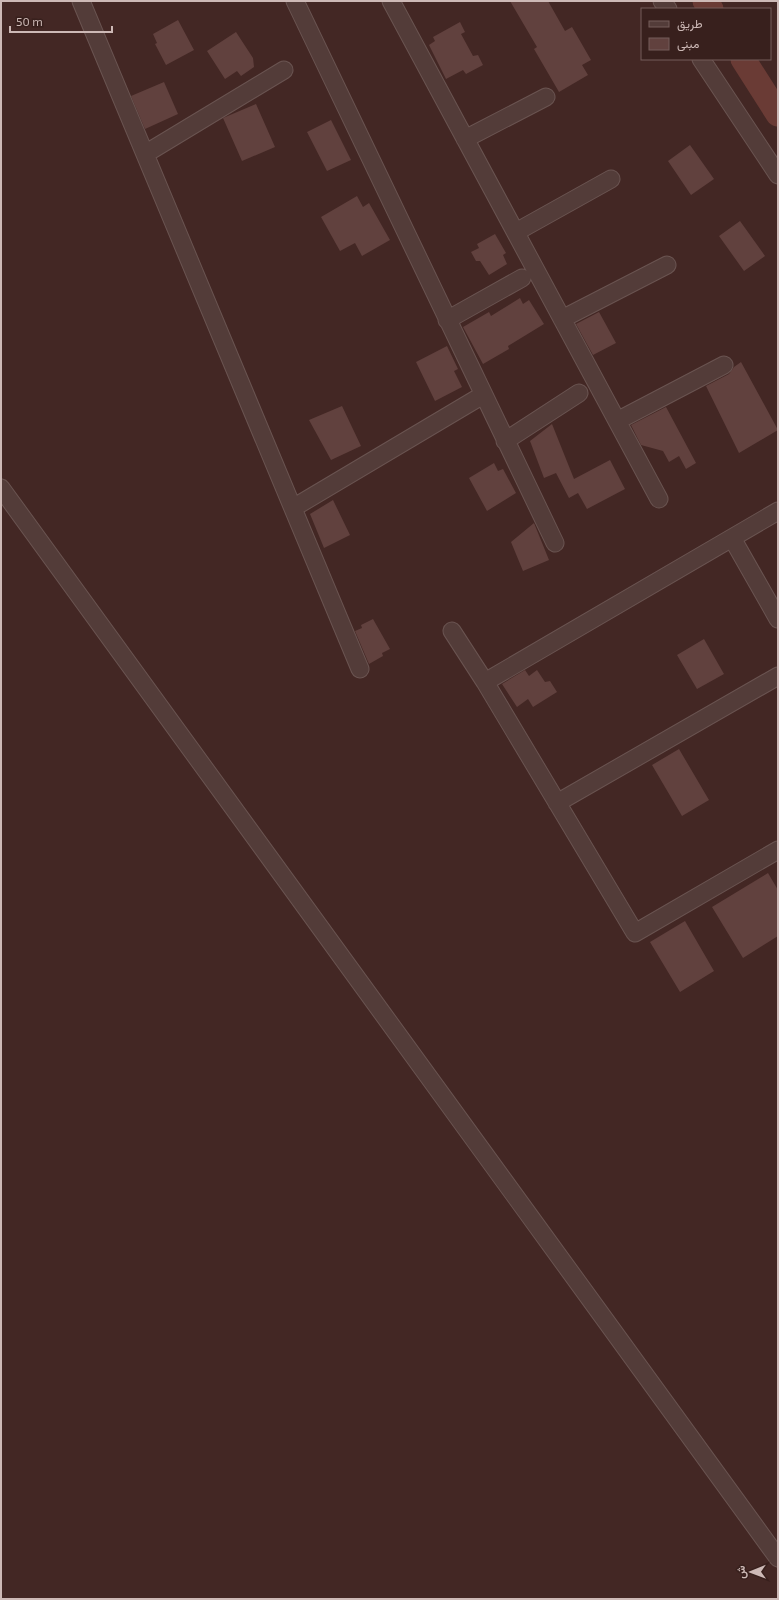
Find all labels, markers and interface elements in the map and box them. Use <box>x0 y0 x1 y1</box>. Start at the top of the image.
scale bar <box>10 8 112 34</box>
legend <box>641 8 771 60</box>
text: 50 m <box>16 14 43 28</box>
text: طريق <box>677 16 703 32</box>
text: مبنى <box>677 36 699 52</box>
north arrow <box>731 1552 771 1592</box>
text: ش <box>734 1565 748 1579</box>

